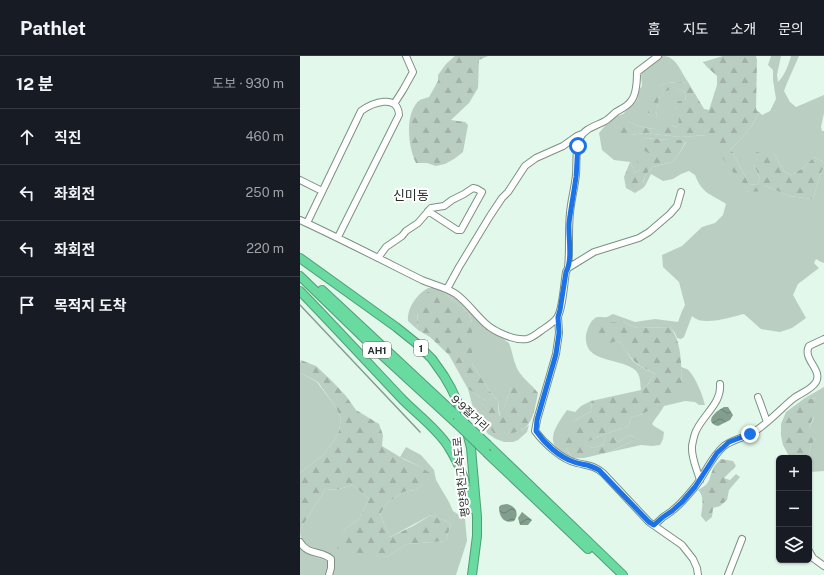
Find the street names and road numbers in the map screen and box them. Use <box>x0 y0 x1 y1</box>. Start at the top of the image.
road number: 1 <box>414 340 428 356</box>
road number: AH1 <box>363 342 391 358</box>
street label: 9·9절거리 <box>449 393 491 433</box>
street label: 평양희천고속도로 <box>451 436 471 518</box>

